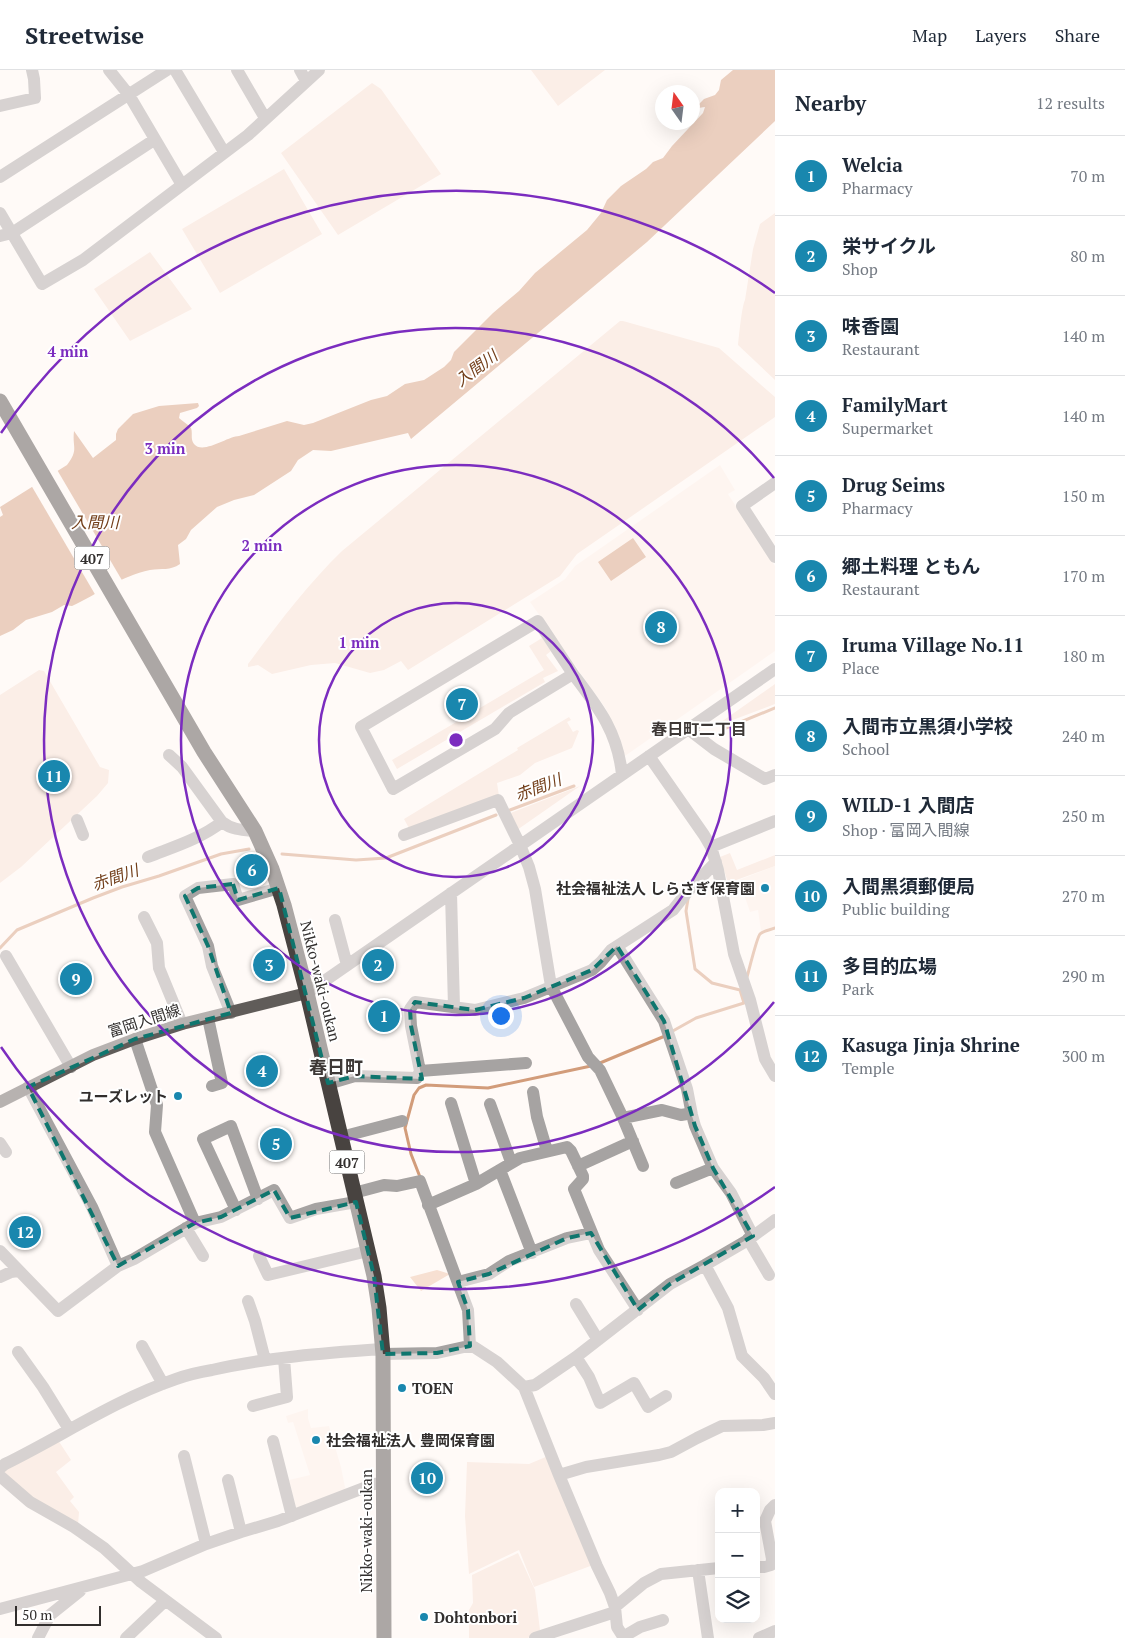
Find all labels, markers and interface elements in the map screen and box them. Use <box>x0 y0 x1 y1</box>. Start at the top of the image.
text: Streetwise <box>25 19 144 51</box>
text: Map <box>912 23 947 47</box>
text: Layers <box>975 23 1027 47</box>
text: Share <box>1055 23 1100 47</box>
north arrow <box>655 85 700 130</box>
text: Nearby <box>795 89 866 117</box>
text: 12 results <box>1036 92 1105 114</box>
text: Welcia <box>842 152 903 177</box>
text: 1 <box>806 165 816 187</box>
text: 70 m <box>1070 165 1105 187</box>
text: Pharmacy <box>842 177 913 199</box>
text: 栄サイクル <box>842 233 936 258</box>
text: 2 <box>806 245 816 267</box>
text: 80 m <box>1070 245 1105 267</box>
text: Shop <box>842 258 878 280</box>
text: 味香園 <box>842 313 899 338</box>
text: 3 <box>806 325 816 347</box>
text: 140 m <box>1062 325 1105 347</box>
text: Restaurant <box>842 338 920 360</box>
text: 4 min <box>47 341 89 361</box>
water label: 入間川 <box>450 344 503 391</box>
text: FamilyMart <box>842 392 948 417</box>
text: 4 <box>806 405 816 427</box>
text: 140 m <box>1062 405 1105 427</box>
text: Supermarket <box>842 417 933 439</box>
text: 3 min <box>144 438 186 458</box>
text: Drug Seims <box>842 472 945 497</box>
text: 5 <box>806 485 816 507</box>
text: 150 m <box>1062 485 1105 507</box>
text: Pharmacy <box>842 497 913 519</box>
water label: 入間川 <box>71 511 121 533</box>
text: 2 min <box>241 535 283 555</box>
road number: 407 <box>74 546 110 569</box>
text: 郷土料理 ともん <box>842 553 980 578</box>
text: 6 <box>806 565 816 587</box>
text: 170 m <box>1062 565 1105 587</box>
text: Restaurant <box>842 578 920 600</box>
pin: 8 <box>645 608 677 646</box>
text: 1 min <box>338 632 380 652</box>
text: Iruma Village No.11 <box>842 632 1024 657</box>
text: 7 <box>806 645 816 667</box>
text: 180 m <box>1062 645 1105 667</box>
text: Place <box>842 657 880 679</box>
pin: 7 <box>446 685 478 723</box>
text: 入間市立黒須小学校 <box>842 713 1013 738</box>
district label: 春日町二丁目 <box>651 718 747 740</box>
text: 8 <box>806 725 816 747</box>
text: 240 m <box>1062 725 1105 747</box>
centre of rings <box>447 731 465 749</box>
text: School <box>842 738 890 760</box>
pin: 11 <box>38 757 70 795</box>
water label: 赤間川 <box>512 767 566 806</box>
text: WILD-1 入間店 <box>842 792 975 817</box>
text: 9 <box>806 805 816 827</box>
text: 250 m <box>1062 805 1105 827</box>
text: Shop · 富岡入間線 <box>842 819 970 841</box>
pin: 6 <box>236 851 268 889</box>
water label: 赤間川 <box>89 858 143 895</box>
text: 入間黒須郵便局 <box>842 873 975 898</box>
place label: 社会福祉法人 しらさぎ保育園 <box>556 878 755 898</box>
marker: 社会福祉法人 しらさぎ保育園 <box>759 882 771 894</box>
text: 10 <box>802 885 820 907</box>
text: 270 m <box>1062 885 1105 907</box>
text: Public building <box>842 898 950 920</box>
street label: Nikko-waki-oukan <box>296 919 346 1044</box>
pin: 3 <box>253 946 285 984</box>
pin: 2 <box>362 946 394 984</box>
text: 多目的広場 <box>842 953 937 978</box>
pin: 9 <box>60 960 92 998</box>
text: 11 <box>802 965 820 987</box>
text: 290 m <box>1062 965 1105 987</box>
text: Park <box>842 978 874 1000</box>
pin: 1 <box>368 997 400 1035</box>
street label: 富岡入間線 <box>105 999 183 1041</box>
your location <box>488 1003 514 1029</box>
text: Kasuga Jinja Shrine <box>842 1032 1020 1057</box>
text: 12 <box>802 1045 820 1067</box>
text: 300 m <box>1062 1045 1105 1067</box>
pin: 4 <box>246 1052 278 1090</box>
district label: 春日町 <box>309 1055 363 1079</box>
text: Temple <box>842 1057 895 1079</box>
place label: ユーズレット <box>79 1086 168 1106</box>
marker: ユーズレット <box>172 1090 184 1102</box>
pin: 5 <box>260 1125 292 1163</box>
road number: 407 <box>330 1150 364 1174</box>
pin: 12 <box>9 1213 41 1251</box>
place label: TOEN <box>412 1378 454 1398</box>
marker: TOEN <box>396 1382 408 1394</box>
place label: 社会福祉法人 豊岡保育園 <box>326 1430 495 1450</box>
marker: 社会福祉法人 豊岡保育園 <box>310 1434 322 1446</box>
pin: 10 <box>411 1459 443 1497</box>
street label: Nikko-waki-oukan <box>356 1469 376 1593</box>
map controls <box>715 1488 760 1623</box>
button: + <box>715 1488 760 1533</box>
button: − <box>715 1533 760 1578</box>
button: layers <box>715 1578 760 1623</box>
scale bar <box>15 1603 101 1626</box>
text: 50 m <box>22 1605 52 1624</box>
place label: Dohtonbori <box>434 1607 517 1627</box>
marker: Dohtonbori <box>418 1611 430 1623</box>

